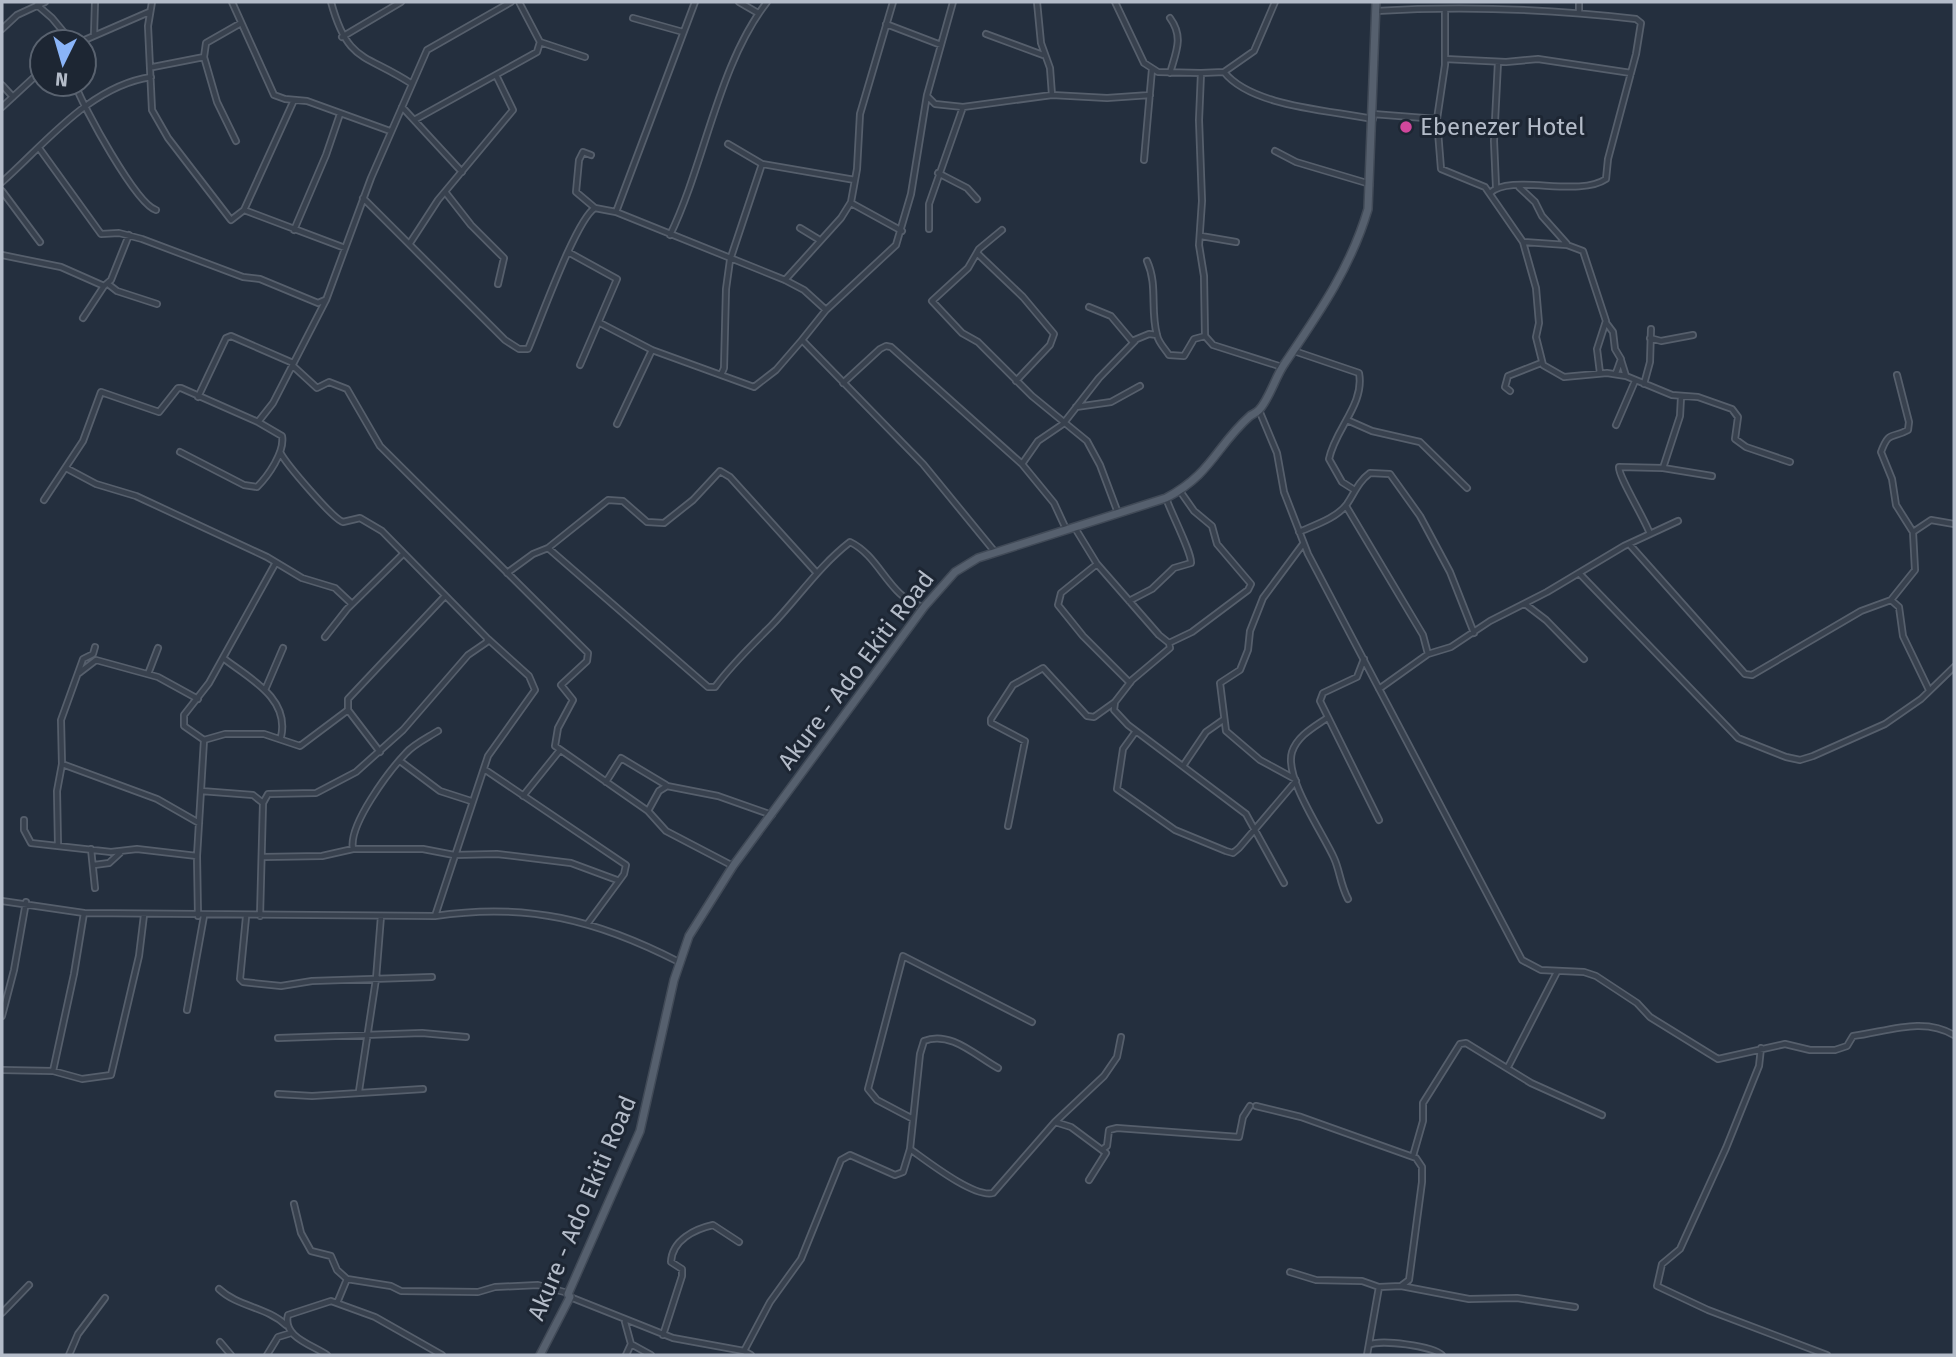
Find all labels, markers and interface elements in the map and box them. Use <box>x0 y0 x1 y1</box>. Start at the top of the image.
north arrow <box>28 28 98 98</box>
text: N <box>54 67 69 91</box>
place label: Ebenezer Hotel <box>1420 113 1585 141</box>
marker: Ebenezer Hotel <box>1398 119 1414 135</box>
street label: Akure - Ado Ekiti Road <box>772 565 940 775</box>
street label: Akure - Ado Ekiti Road <box>522 1091 642 1325</box>

